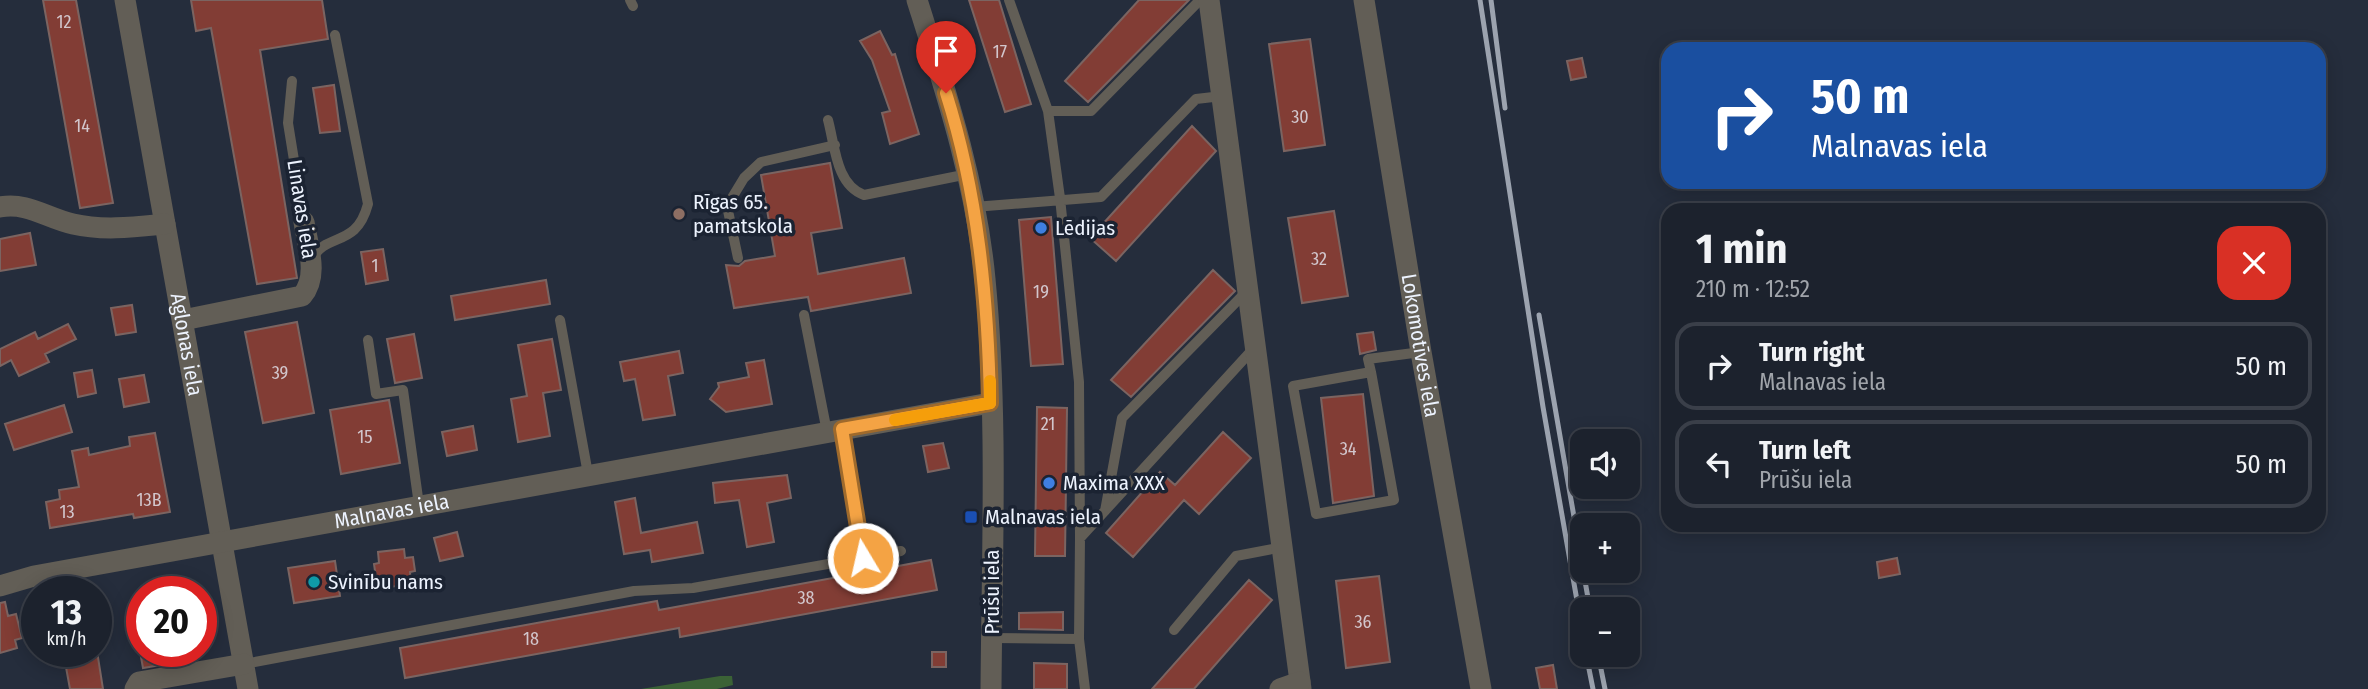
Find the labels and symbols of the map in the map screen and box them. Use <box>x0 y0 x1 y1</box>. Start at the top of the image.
house number: 12 <box>57 11 72 33</box>
pin <box>916 21 976 93</box>
house number: 17 <box>993 41 1007 63</box>
house number: 30 <box>1291 106 1309 128</box>
house number: 14 <box>74 115 90 137</box>
street label: Linavas iela <box>281 158 323 260</box>
place label: Rīgas 65. pamatskola <box>693 189 793 239</box>
marker: Rīgas 65. pamatskola <box>671 206 687 222</box>
place label: Lēdijas <box>1055 215 1115 241</box>
marker: Lēdijas <box>1033 220 1049 236</box>
house number: 32 <box>1311 248 1327 270</box>
house number: 1 <box>371 255 379 277</box>
street label: Lokomotīves iela <box>1396 272 1445 419</box>
house number: 19 <box>1033 281 1049 303</box>
street label: Aglonas iela <box>165 291 208 398</box>
house number: 39 <box>272 362 288 384</box>
house number: 21 <box>1041 413 1055 435</box>
house number: 15 <box>357 426 373 448</box>
house number: 34 <box>1340 438 1357 460</box>
place label: Maxima XXX <box>1063 470 1166 496</box>
marker: Maxima XXX <box>1041 475 1057 491</box>
street label: Malnavas iela <box>332 488 451 534</box>
house number: 13B <box>137 489 162 511</box>
house number: 13 <box>59 501 75 523</box>
place label: Malnavas iela <box>985 504 1101 530</box>
marker: Malnavas iela <box>963 509 979 525</box>
position arrow <box>826 521 900 595</box>
street label: Prūšu iela <box>979 549 1005 635</box>
place label: Svinību nams <box>328 569 443 595</box>
marker: Svinību nams <box>306 574 322 590</box>
speed limit sign: 20 <box>126 576 217 667</box>
house number: 38 <box>797 587 815 609</box>
house number: 36 <box>1354 611 1372 633</box>
house number: 18 <box>523 628 539 650</box>

